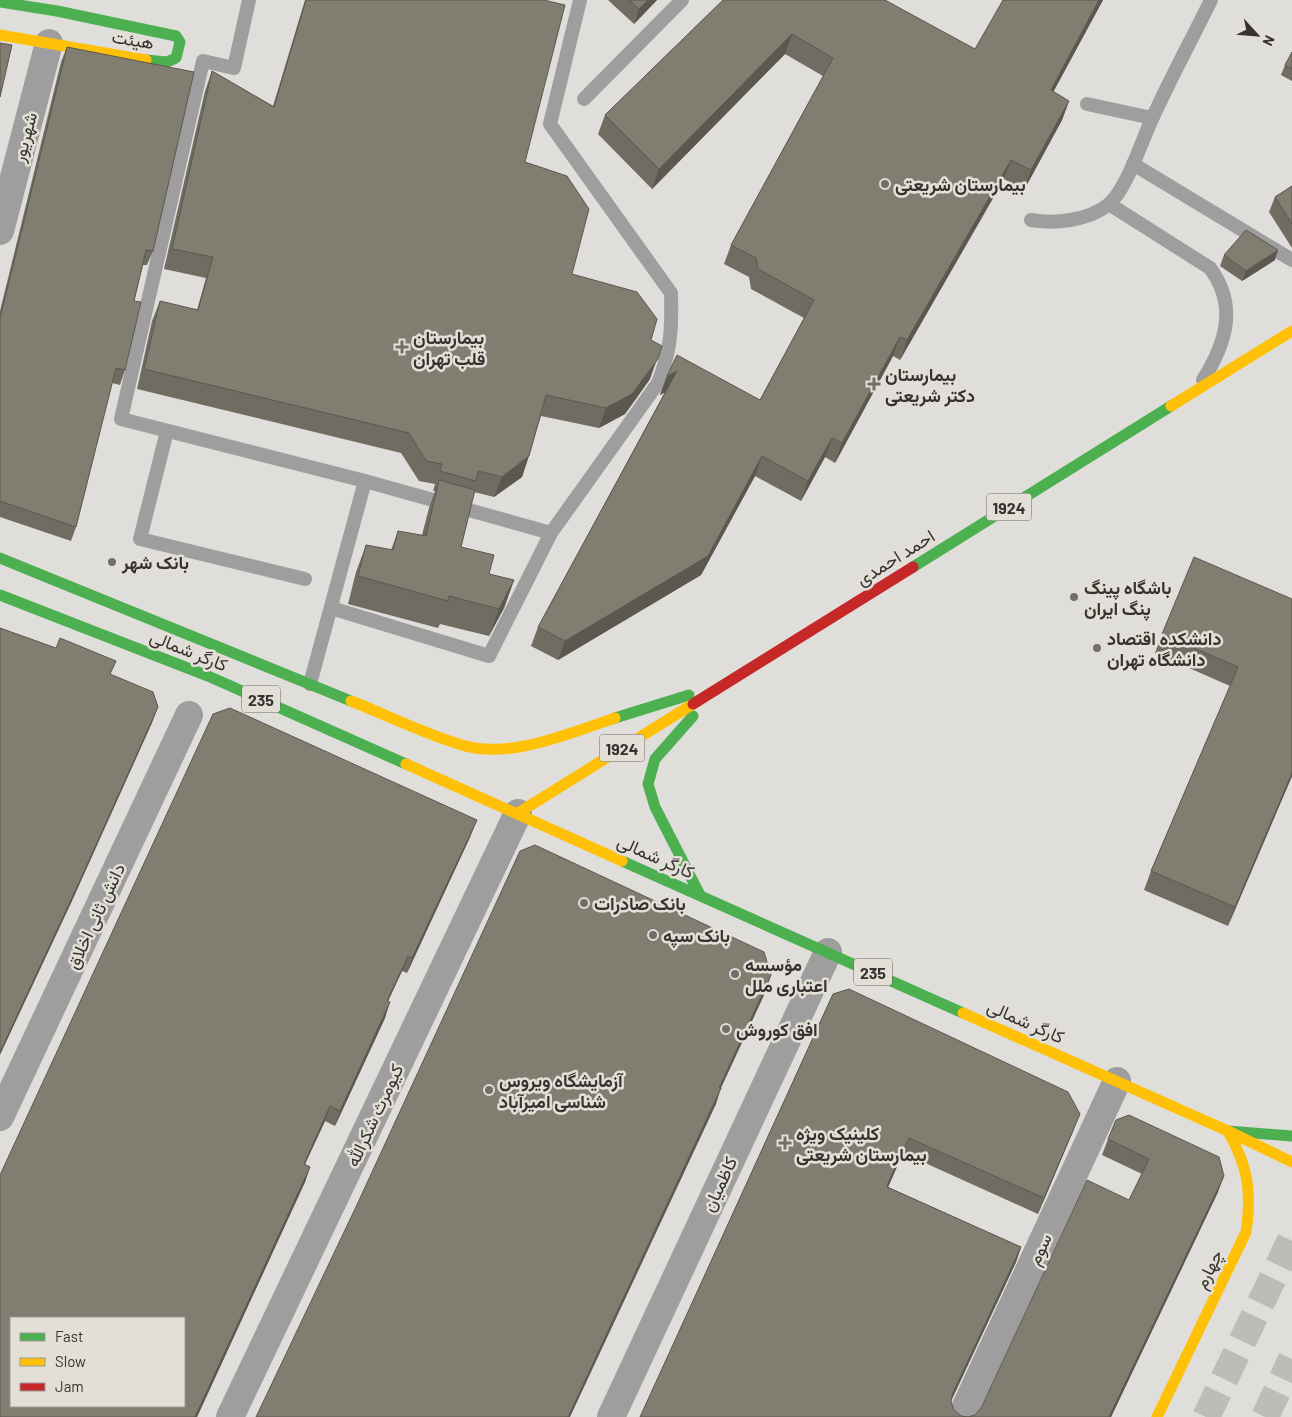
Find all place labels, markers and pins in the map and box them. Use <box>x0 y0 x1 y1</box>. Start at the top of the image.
place label: بیمارستان شریعتی <box>895 173 1026 196</box>
marker: بیمارستان شریعتی <box>879 178 891 190</box>
place label: بیمارستان قلب تهران <box>413 326 485 370</box>
marker: بیمارستان قلب تهران <box>395 340 409 354</box>
place label: بیمارستان دکتر شریعتی <box>885 363 975 407</box>
marker: بیمارستان دکتر شریعتی <box>867 377 881 391</box>
place label: بانک شهر <box>121 551 189 574</box>
marker: بانک شهر <box>106 556 118 568</box>
place label: باشگاه پینگ پنگ ایران <box>1084 576 1171 621</box>
marker: باشگاه پینگ پنگ ایران <box>1068 591 1080 603</box>
place label: دانشکده اقتصاد دانشگاه تهران <box>1107 627 1221 671</box>
marker: دانشکده اقتصاد دانشگاه تهران <box>1091 642 1103 654</box>
place label: بانک صادرات <box>594 892 686 915</box>
marker: بانک صادرات <box>578 897 590 909</box>
place label: بانک سپه <box>663 924 730 948</box>
marker: بانک سپه <box>647 929 659 941</box>
place label: مؤسسه اعتباری ملل <box>745 953 828 997</box>
marker: مؤسسه اعتباری ملل <box>729 968 741 980</box>
place label: افق کوروش <box>736 1018 818 1041</box>
marker: افق کوروش <box>720 1023 732 1035</box>
place label: آزمایشگاه ویروس شناسی امیرآباد <box>499 1069 624 1113</box>
marker: آزمایشگاه ویروس شناسی امیرآباد <box>483 1084 495 1096</box>
place label: کلینیک ویژه بیمارستان شریعتی <box>796 1122 927 1166</box>
marker: کلینیک ویژه بیمارستان شریعتی <box>778 1136 792 1150</box>

